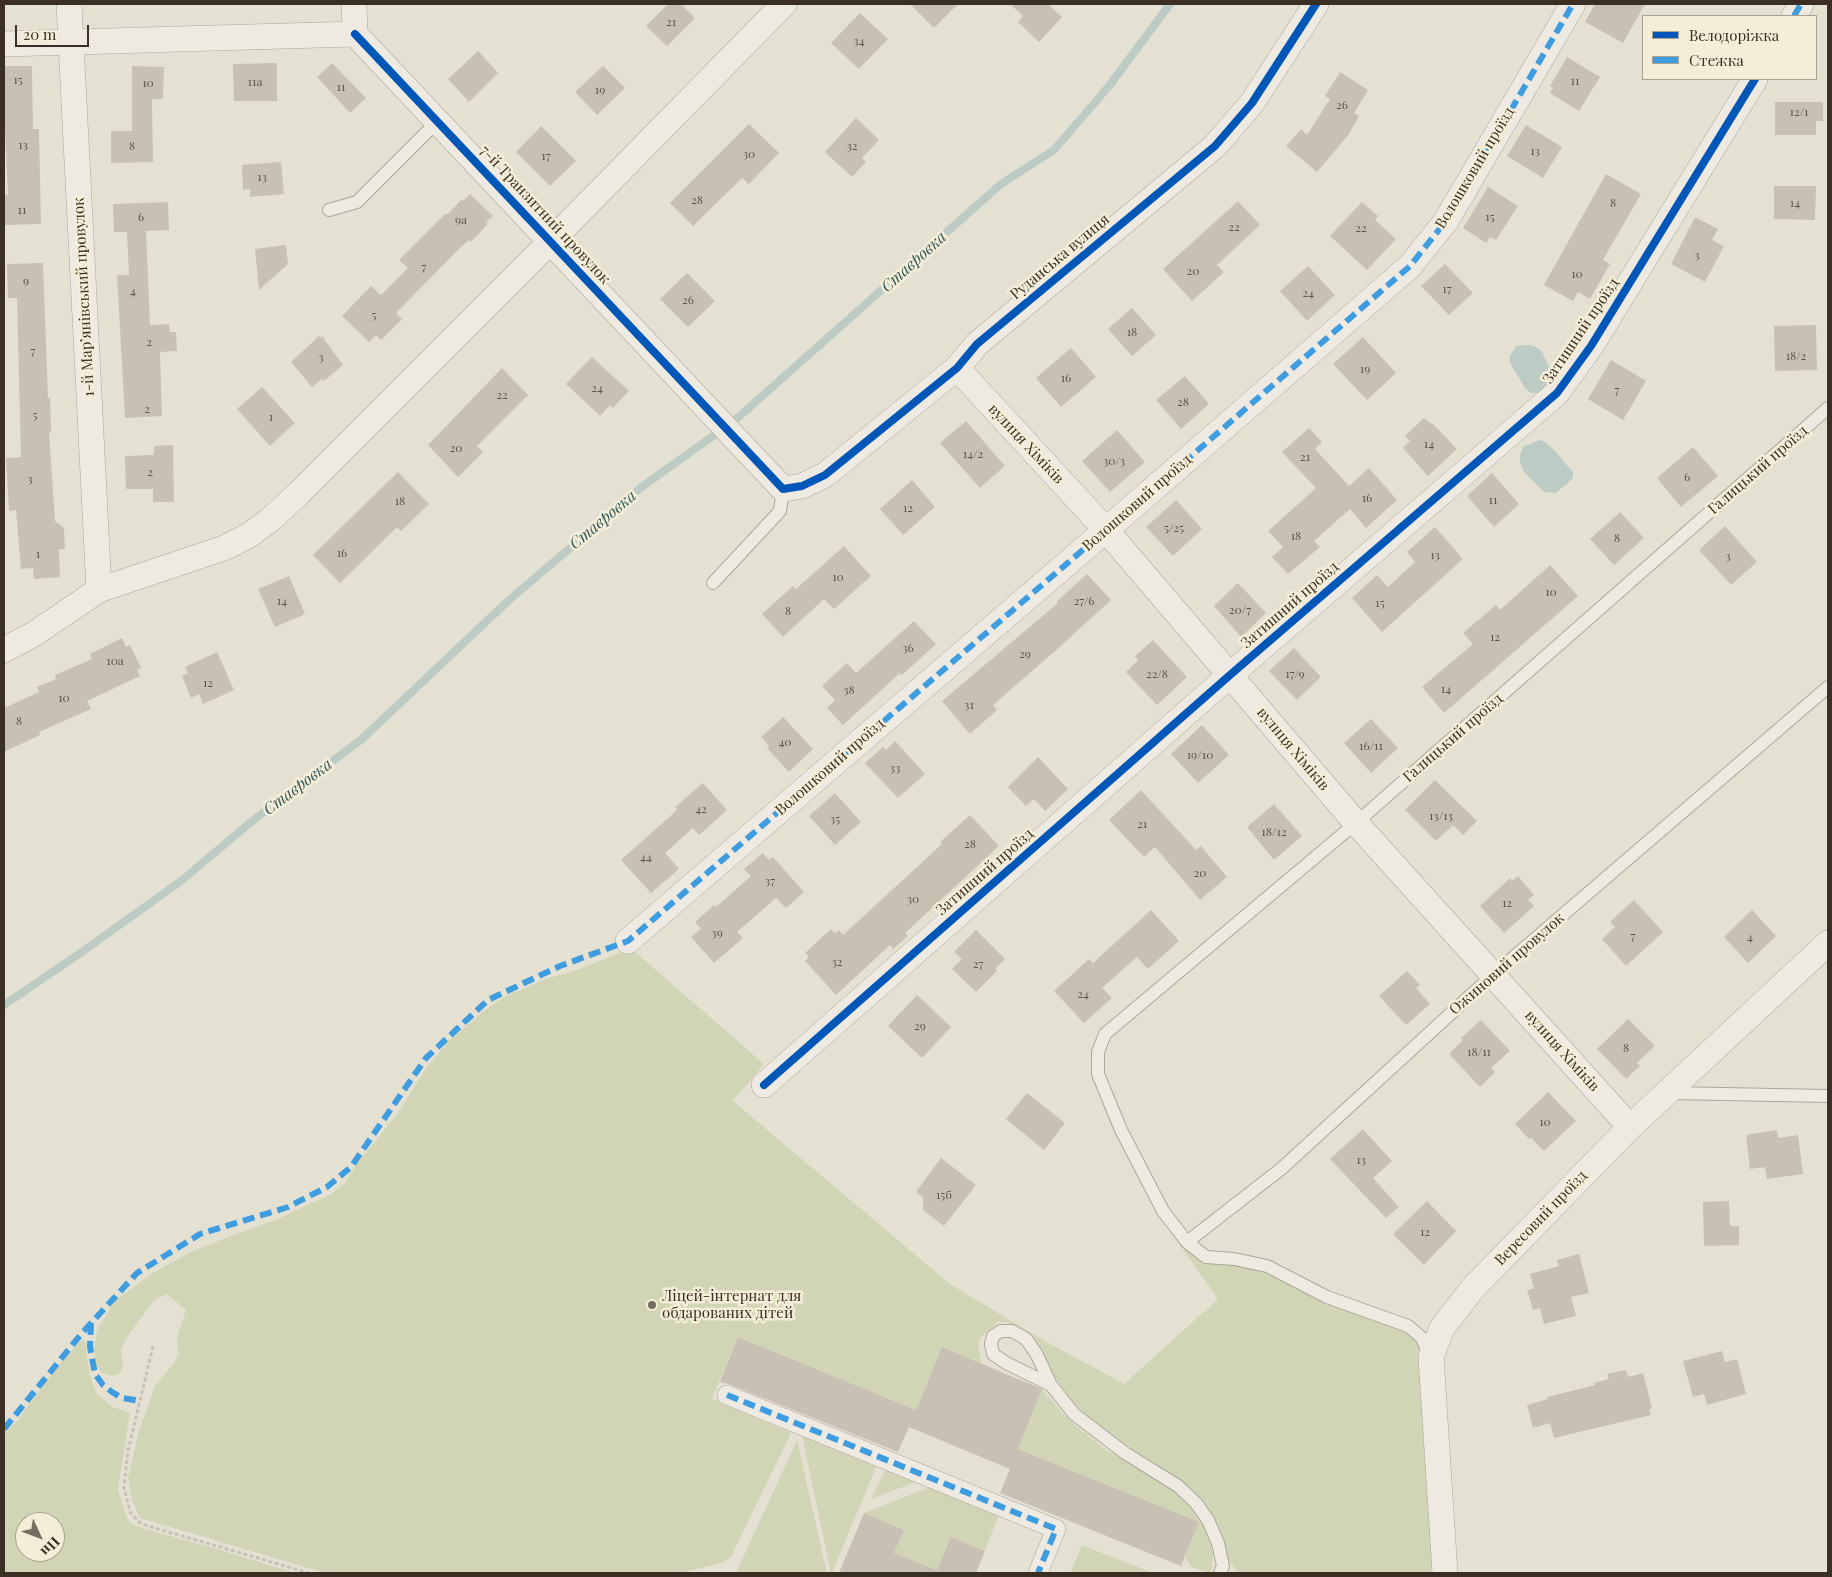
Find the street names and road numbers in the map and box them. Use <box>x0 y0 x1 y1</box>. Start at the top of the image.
street label: Волошковий проїзд <box>1432 104 1518 232</box>
street label: 7-й Транзитний провулок <box>476 142 614 288</box>
street label: 1-й Марʼянівський провулок <box>70 197 98 397</box>
street label: Руданська вулиця <box>1007 210 1113 304</box>
street label: Затишний проїзд <box>1539 275 1623 387</box>
street label: вулиця Хіміків <box>984 400 1068 488</box>
street label: Галицький проїзд <box>1704 422 1812 518</box>
street label: Волошковий проїзд <box>1079 451 1195 555</box>
street label: Затишний проїзд <box>1238 558 1342 652</box>
street label: Галицький проїзд <box>1399 690 1507 786</box>
street label: вулиця Хіміків <box>1253 704 1333 794</box>
street label: Волошковий проїзд <box>772 715 888 819</box>
street label: Затишний проїзд <box>933 825 1037 919</box>
street label: Ожиновий провулок <box>1446 909 1568 1019</box>
street label: вулиця Хіміків <box>1521 1007 1603 1095</box>
street label: Вересовий проїзд <box>1491 1167 1591 1269</box>

